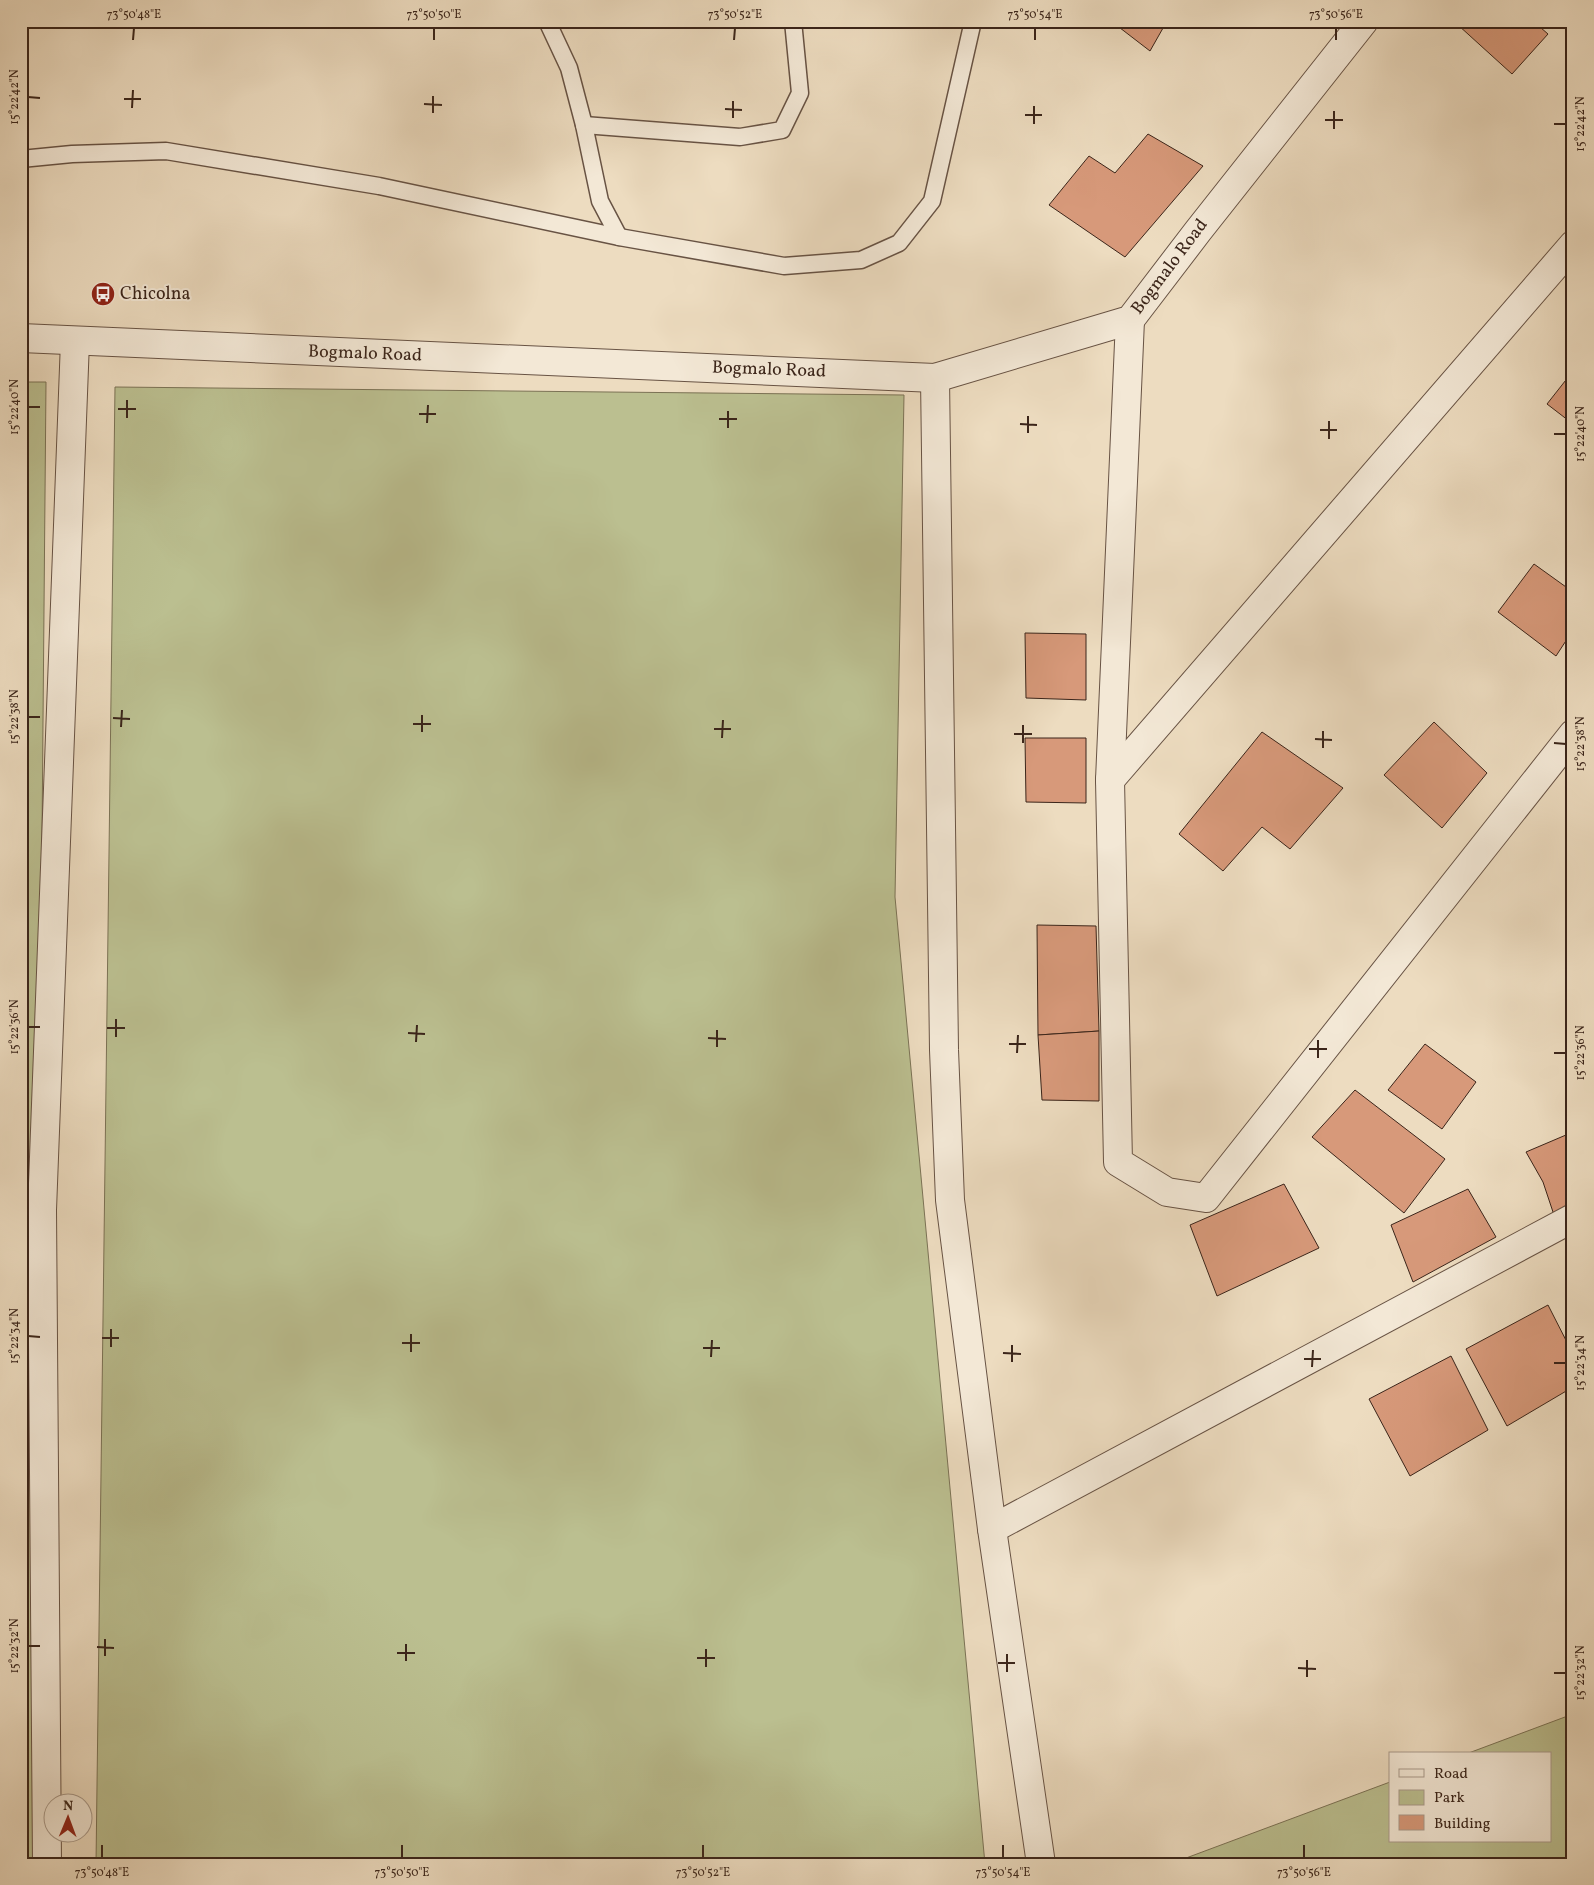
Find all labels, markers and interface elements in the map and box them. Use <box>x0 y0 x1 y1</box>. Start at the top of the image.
text: 73°50'48"E <box>107 7 161 23</box>
text: 73°50'50"E <box>407 7 461 23</box>
text: 73°50'52"E <box>708 7 762 23</box>
text: 73°50'54"E <box>1008 7 1062 23</box>
text: 73°50'56"E <box>1309 7 1363 23</box>
text: 15°22'42"N <box>7 69 23 125</box>
text: 15°22'42"N <box>1573 96 1589 152</box>
street label: Bogmalo Road <box>1126 214 1214 320</box>
bus stop icon: Chicolna <box>90 281 116 307</box>
place label: Chicolna <box>120 282 190 307</box>
street label: Bogmalo Road <box>308 340 422 368</box>
street label: Bogmalo Road <box>712 356 826 384</box>
text: 15°22'40"N <box>7 379 23 435</box>
text: 15°22'40"N <box>1573 406 1589 462</box>
text: 15°22'38"N <box>7 689 23 745</box>
text: 15°22'38"N <box>1573 716 1589 772</box>
text: 15°22'36"N <box>7 999 23 1055</box>
text: 15°22'36"N <box>1573 1025 1589 1081</box>
text: 15°22'34"N <box>7 1308 23 1364</box>
text: 15°22'34"N <box>1573 1335 1589 1391</box>
text: 15°22'32"N <box>7 1618 23 1674</box>
text: 15°22'32"N <box>1573 1645 1589 1701</box>
legend <box>1389 1752 1552 1842</box>
text: Road <box>1434 1764 1468 1785</box>
text: Park <box>1434 1788 1465 1809</box>
north arrow <box>42 1792 92 1842</box>
text: N <box>63 1797 73 1816</box>
text: Building <box>1434 1814 1491 1835</box>
text: 73°50'48"E <box>75 1865 129 1881</box>
text: 73°50'50"E <box>375 1865 429 1881</box>
text: 73°50'52"E <box>676 1865 730 1881</box>
text: 73°50'54"E <box>976 1865 1030 1881</box>
text: 73°50'56"E <box>1277 1865 1331 1881</box>

